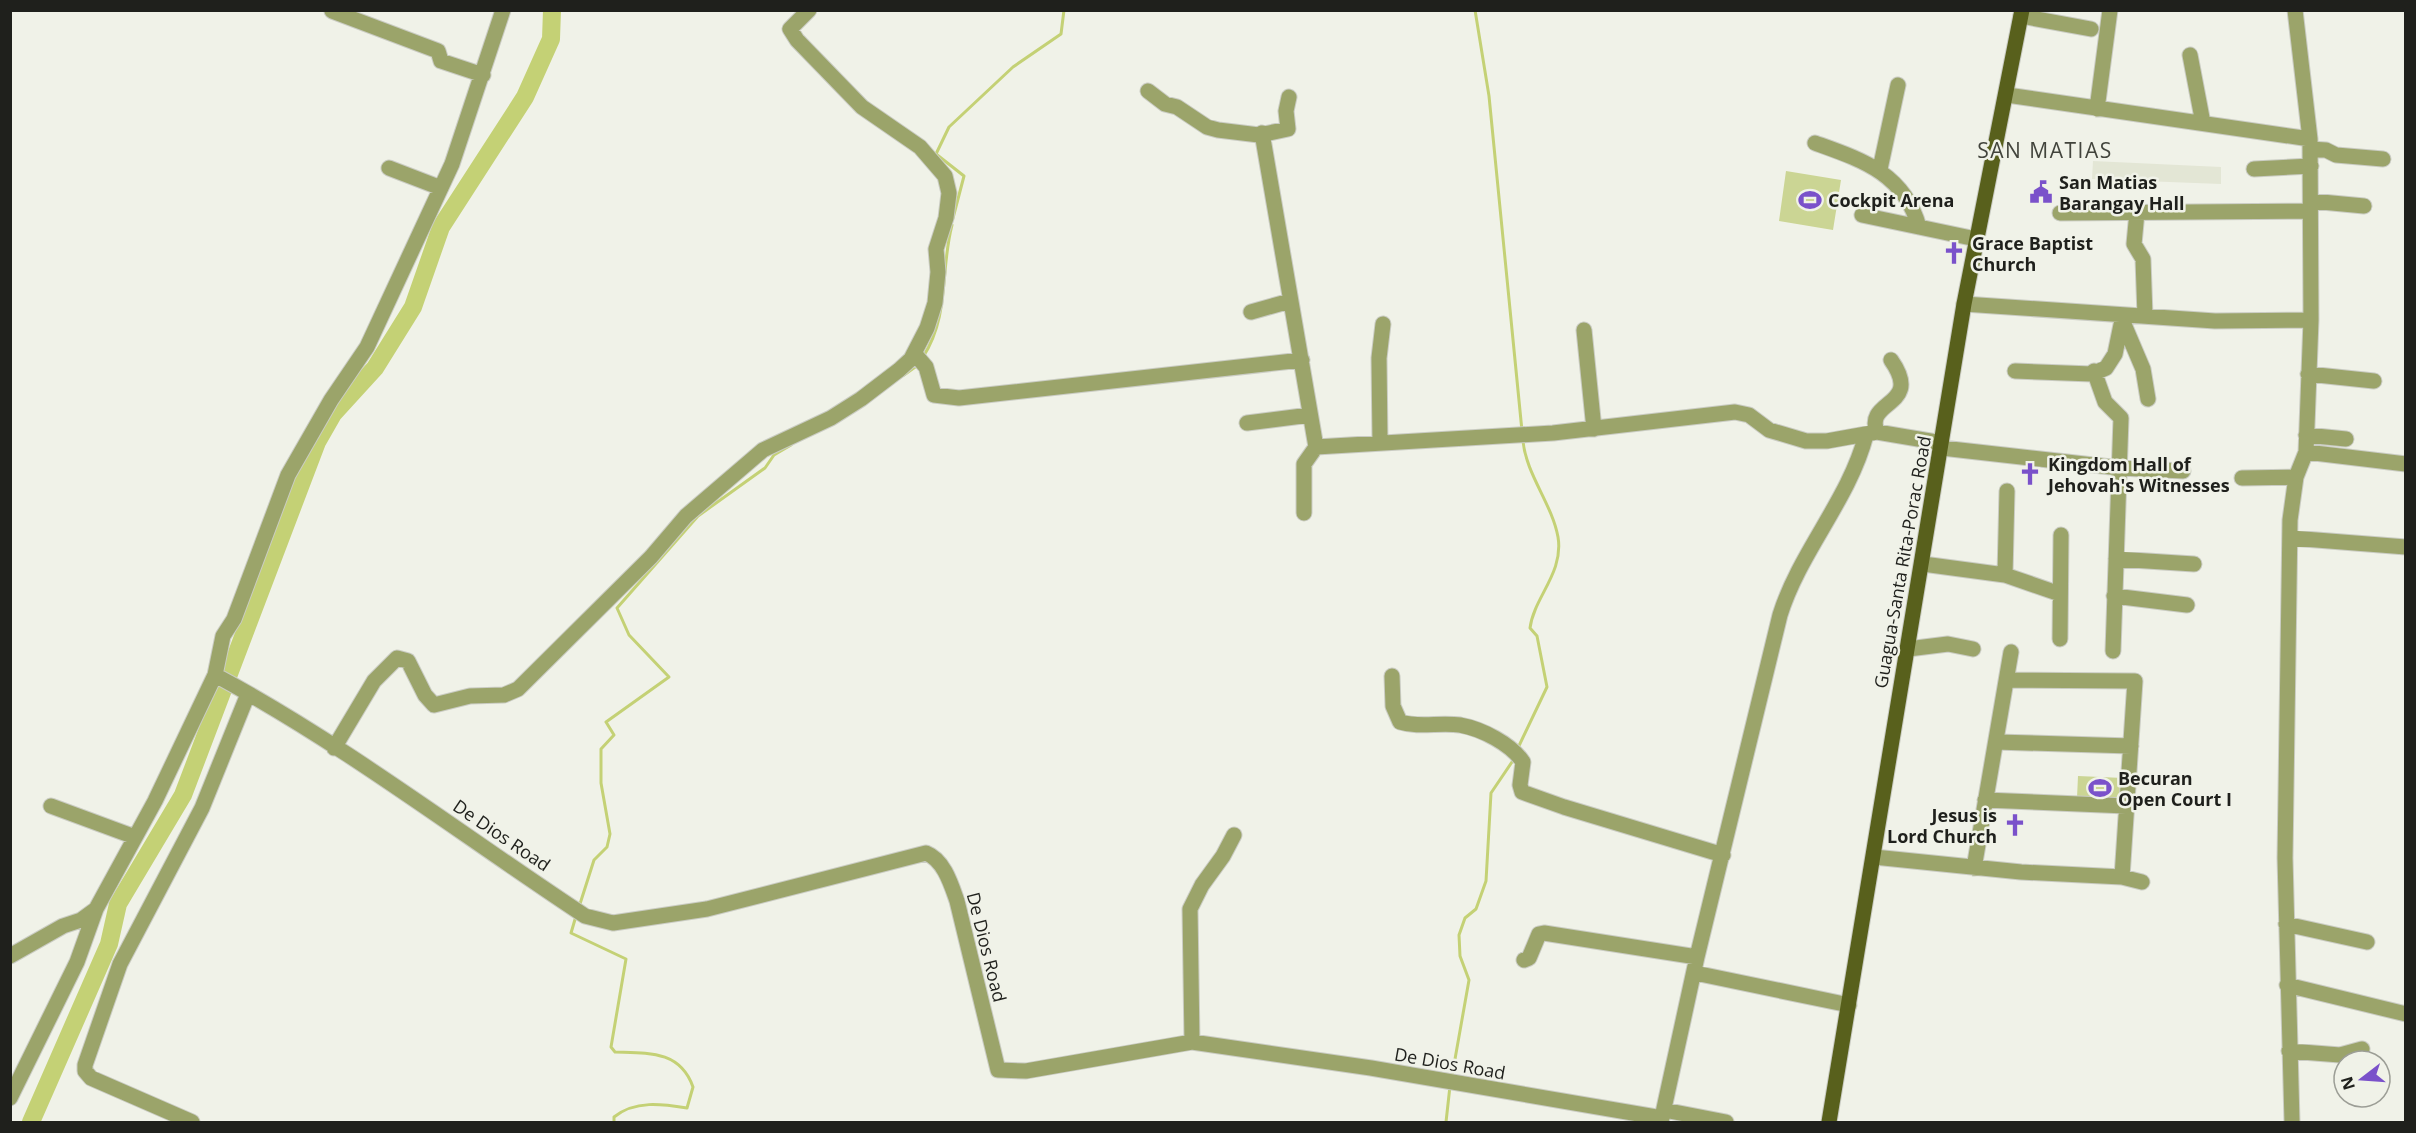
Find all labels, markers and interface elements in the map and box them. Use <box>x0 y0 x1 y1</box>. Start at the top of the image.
district label: SAN MATIAS <box>1977 136 2113 164</box>
place label: San Matias Barangay Hall <box>2059 170 2184 215</box>
public building icon: San Matias Barangay Hall <box>2028 179 2054 205</box>
sports icon: Cockpit Arena <box>1797 187 1823 213</box>
place label: Cockpit Arena <box>1828 188 1954 212</box>
place label: Grace Baptist Church <box>1972 231 2093 276</box>
church icon: Grace Baptist Church <box>1941 240 1967 266</box>
street label: Guagua-Santa Rita-Porac Road <box>1868 434 1936 690</box>
place label: Kingdom Hall of Jehovah's Witnesses <box>2046 452 2230 497</box>
church icon: Kingdom Hall of Jehovah's Witnesses <box>2017 461 2043 487</box>
place label: Becuran Open Court I <box>2118 766 2232 811</box>
sports icon: Becuran Open Court I <box>2087 775 2113 801</box>
street label: De Dios Road <box>449 794 555 876</box>
place label: Jesus is Lord Church <box>1887 803 1997 848</box>
church icon: Jesus is Lord Church <box>2002 812 2028 838</box>
street label: De Dios Road <box>962 890 1012 1004</box>
street label: De Dios Road <box>1393 1041 1507 1085</box>
north arrow <box>2332 1049 2392 1109</box>
text: N <box>2335 1074 2360 1093</box>

